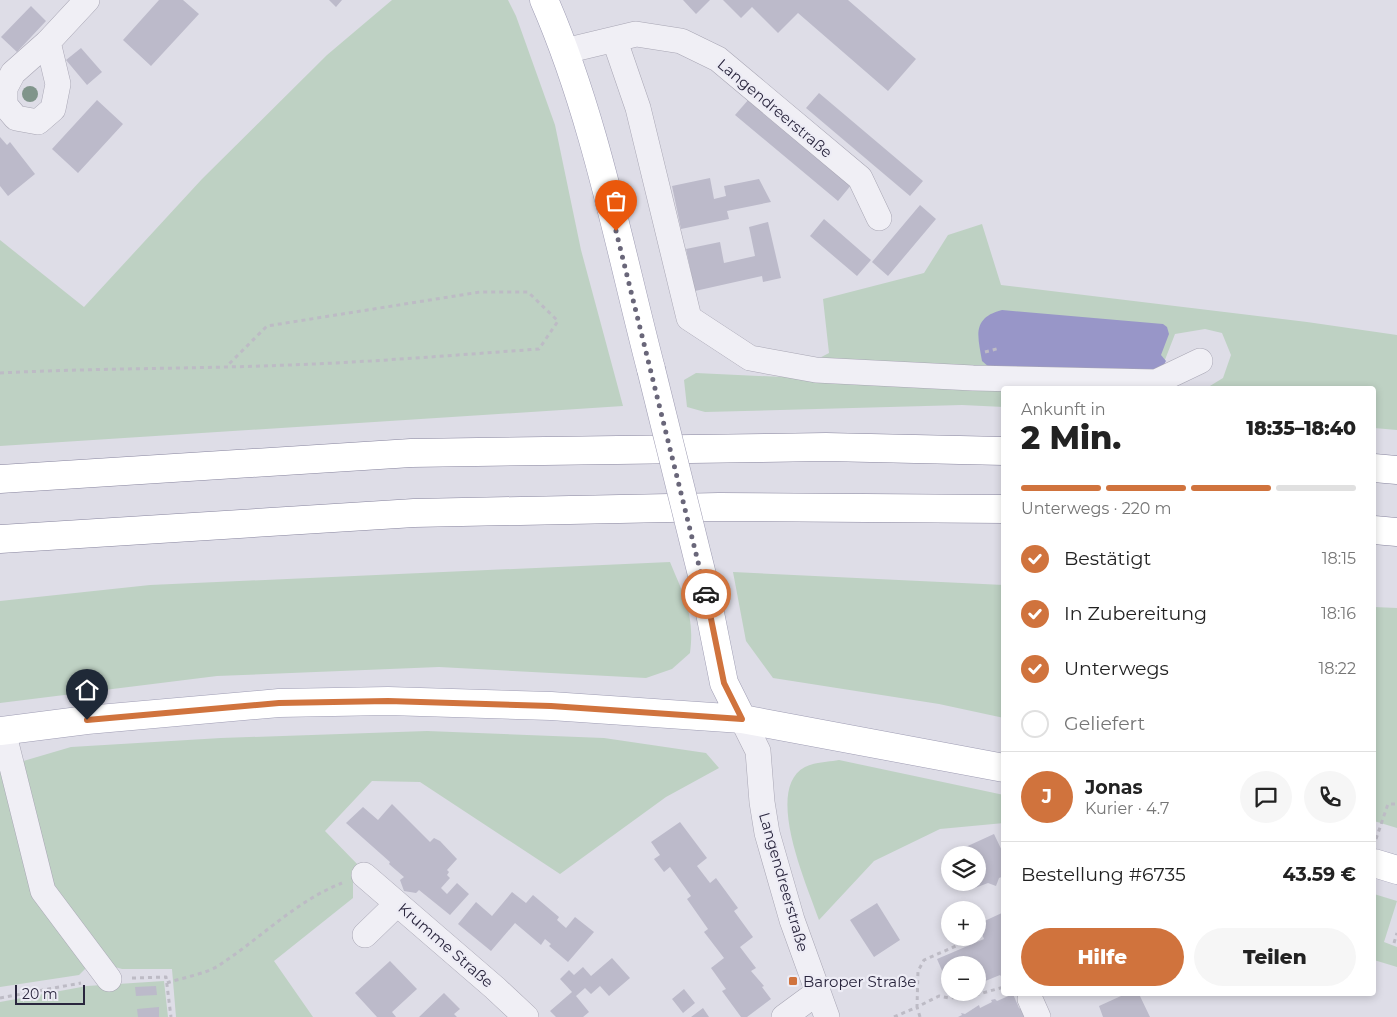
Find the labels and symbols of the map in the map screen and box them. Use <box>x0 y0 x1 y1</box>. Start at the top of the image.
street label: Langendreerstraße <box>714 54 836 162</box>
pin <box>595 180 637 231</box>
courier <box>681 569 731 619</box>
pin <box>66 669 108 720</box>
street label: Langendreerstraße <box>755 810 813 954</box>
street label: Krumme Straße <box>394 898 498 992</box>
place label: Baroper Straße <box>803 972 916 991</box>
marker: Baroper Straße <box>787 975 799 987</box>
scale bar <box>15 982 85 1005</box>

